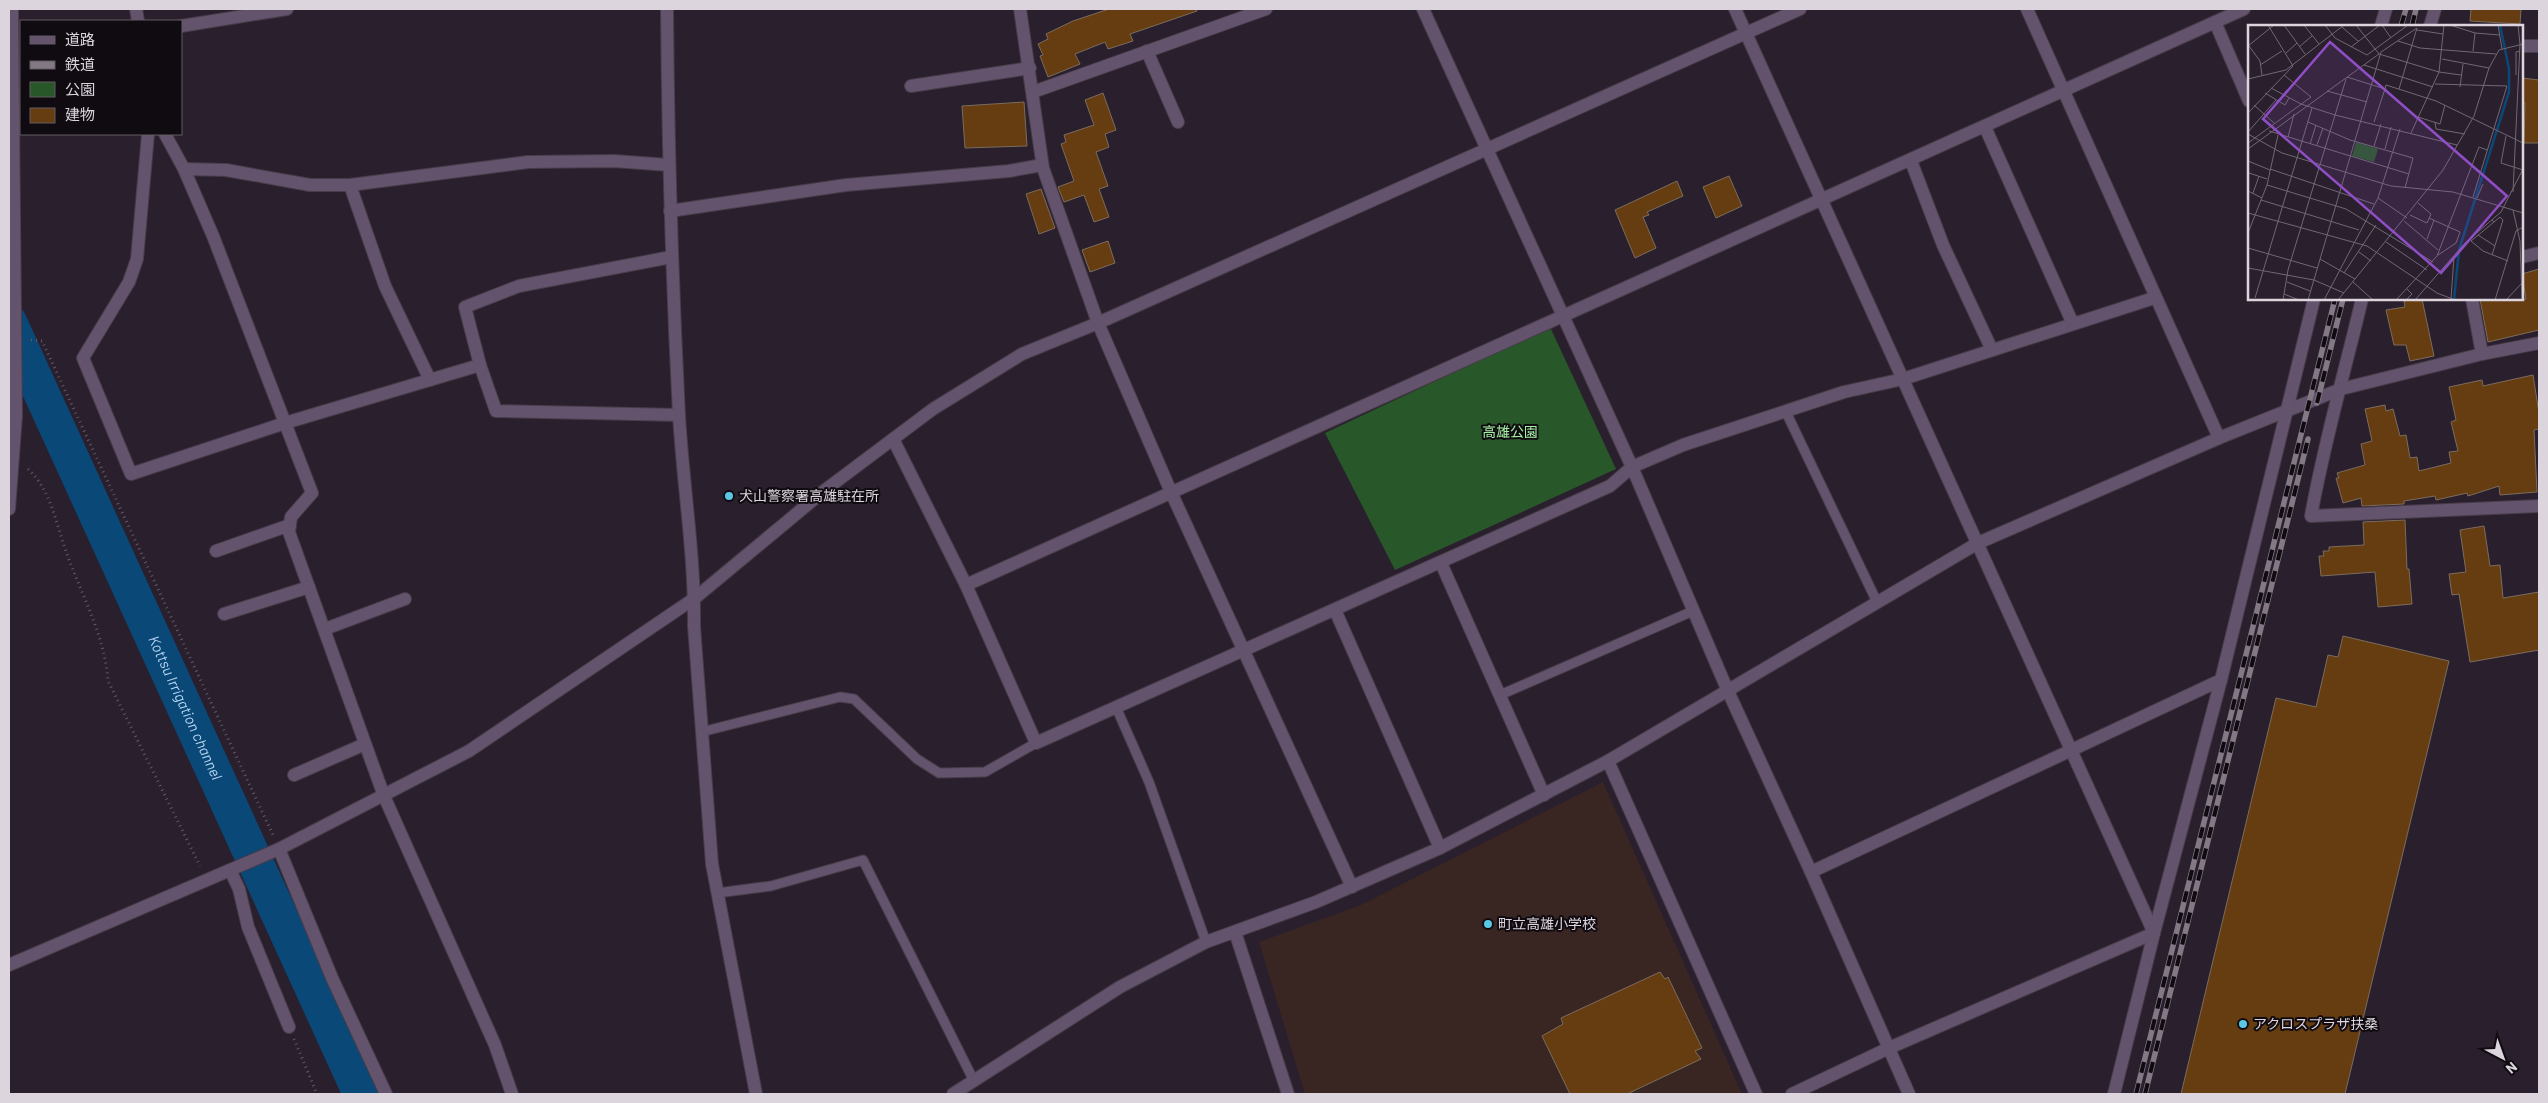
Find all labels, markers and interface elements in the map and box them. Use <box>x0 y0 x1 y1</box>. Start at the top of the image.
legend <box>20 20 182 135</box>
inset map <box>2248 25 2523 300</box>
text: 道路 <box>65 30 95 48</box>
text: 鉄道 <box>65 55 95 73</box>
text: 公園 <box>65 80 95 98</box>
text: 建物 <box>65 105 95 123</box>
park label: 高雄公園 <box>1482 423 1538 440</box>
place label: 犬山警察署高雄駐在所 <box>739 487 879 504</box>
marker: 犬山警察署高雄駐在所 <box>723 490 735 502</box>
water label: Kottsu Irrigation channel <box>145 632 227 783</box>
place label: 町立高雄小学校 <box>1498 915 1596 932</box>
marker: 町立高雄小学校 <box>1482 918 1494 930</box>
place label: アクロスプラザ扶桑 <box>2253 1015 2378 1032</box>
marker: アクロスプラザ扶桑 <box>2237 1018 2249 1030</box>
north arrow <box>2478 1033 2528 1083</box>
text: N <box>2503 1059 2521 1078</box>

